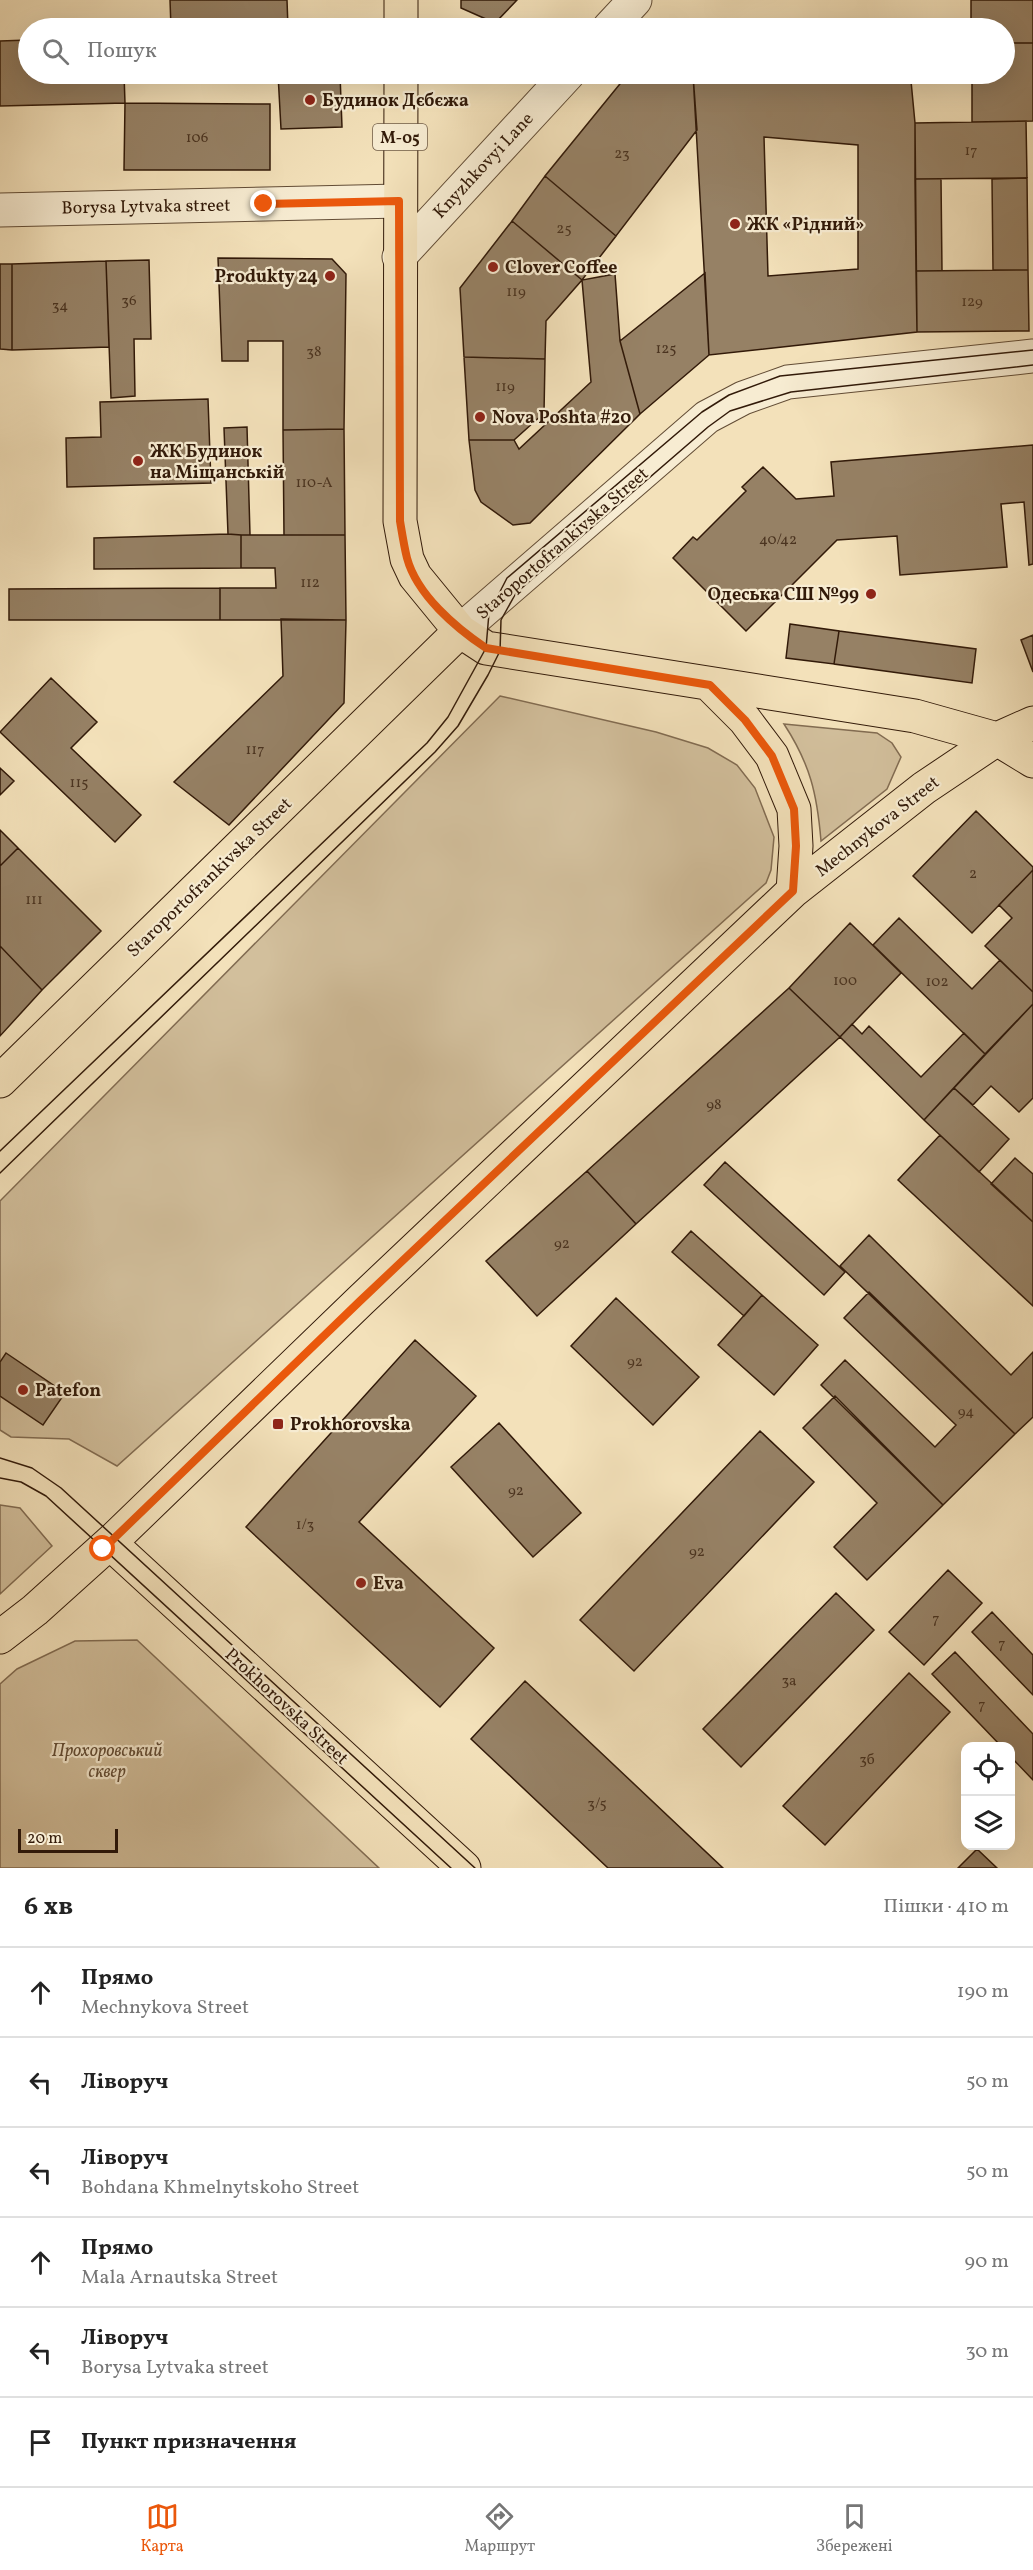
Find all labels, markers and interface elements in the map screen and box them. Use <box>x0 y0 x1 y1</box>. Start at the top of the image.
search box <box>18 18 1015 84</box>
icon: search <box>39 35 72 68</box>
text: Пошук <box>87 36 157 67</box>
place label: Будинок Дєбєжа <box>322 89 469 114</box>
marker: Будинок Дєбєжа <box>303 93 317 107</box>
street label: Knyzhkovyi Lane <box>428 107 540 225</box>
road number: М-05 <box>373 124 427 150</box>
house number: 106 <box>186 128 208 149</box>
house number: 17 <box>964 141 978 162</box>
house number: 23 <box>614 144 630 165</box>
route end <box>250 190 276 216</box>
street label: Borysa Lytvaka street <box>61 194 231 221</box>
place label: ЖК «Рідний» <box>747 213 864 238</box>
marker: ЖК «Рідний» <box>728 217 742 231</box>
house number: 25 <box>556 219 572 240</box>
place label: Clover Coffee <box>505 256 618 281</box>
marker: Clover Coffee <box>486 260 500 274</box>
place label: Produkty 24 <box>215 265 318 290</box>
marker: Produkty 24 <box>323 269 337 283</box>
house number: 119 <box>506 282 526 303</box>
house number: 36 <box>121 291 137 312</box>
house number: 129 <box>961 292 983 313</box>
house number: 34 <box>52 296 68 317</box>
house number: 125 <box>655 339 677 360</box>
house number: 38 <box>306 342 322 363</box>
house number: 119 <box>495 377 515 398</box>
place label: Nova Poshta #20 <box>492 406 631 431</box>
marker: Nova Poshta #20 <box>473 410 487 424</box>
place label: ЖК Будинок на Міщанській <box>150 440 284 486</box>
marker: ЖК Будинок на Міщанській <box>131 454 145 468</box>
street label: Staroportofrankivska Street <box>471 462 655 626</box>
house number: 110-А <box>295 473 333 494</box>
house number: 40/42 <box>759 530 797 551</box>
house number: 112 <box>300 573 320 594</box>
place label: Одеська СШ №99 <box>707 583 859 608</box>
marker: Одеська СШ №99 <box>864 587 878 601</box>
house number: 117 <box>246 740 264 761</box>
street label: Mechnykova Street <box>811 771 945 884</box>
house number: 115 <box>70 773 88 794</box>
street label: Staroportofrankivska Street <box>122 792 298 964</box>
house number: 2 <box>969 864 977 885</box>
house number: 111 <box>25 890 43 911</box>
house number: 100 <box>833 971 857 992</box>
house number: 102 <box>926 972 948 993</box>
house number: 98 <box>706 1095 722 1116</box>
house number: 92 <box>554 1234 570 1255</box>
house number: 92 <box>627 1352 643 1373</box>
place label: Patefon <box>35 1379 101 1404</box>
marker: Patefon <box>16 1383 30 1397</box>
house number: 94 <box>958 1402 974 1423</box>
place label: Prokhorovska <box>290 1413 411 1438</box>
marker: Prokhorovska <box>271 1417 285 1431</box>
house number: 92 <box>508 1481 524 1502</box>
house number: 1/3 <box>296 1515 314 1536</box>
route start <box>89 1535 115 1561</box>
house number: 92 <box>689 1542 705 1563</box>
place label: Eva <box>373 1572 404 1597</box>
marker: Eva <box>354 1576 368 1590</box>
house number: 7 <box>932 1609 940 1630</box>
house number: 7 <box>998 1634 1006 1655</box>
street label: Prokhorovska Street <box>218 1643 353 1771</box>
house number: 3а <box>781 1671 797 1692</box>
house number: 7 <box>978 1695 986 1716</box>
park label: Прохоровський сквер <box>52 1739 162 1785</box>
map controls <box>961 1742 1015 1850</box>
button: locate <box>961 1742 1015 1796</box>
house number: 3б <box>859 1750 875 1771</box>
house number: 3/5 <box>587 1794 607 1815</box>
button: layers <box>961 1796 1015 1850</box>
scale bar <box>18 1826 118 1854</box>
text: 20 m <box>27 1828 62 1850</box>
text: 6 хв <box>24 1889 73 1925</box>
text: Пішки · 410 m <box>883 1893 1009 1921</box>
text: Прямо <box>81 1963 153 1994</box>
icon: ahead <box>24 1976 57 2009</box>
text: 190 m <box>957 1978 1009 2006</box>
text: Mechnykova Street <box>81 1994 249 2022</box>
icon: left <box>24 2066 57 2099</box>
text: Ліворуч <box>81 2067 168 2098</box>
text: 50 m <box>966 2068 1009 2096</box>
text: Ліворуч <box>81 2143 168 2174</box>
icon: left <box>24 2156 57 2189</box>
text: 50 m <box>966 2158 1009 2186</box>
text: Bohdana Khmelnytskoho Street <box>81 2174 359 2202</box>
text: Прямо <box>81 2233 153 2264</box>
icon: ahead <box>24 2246 57 2279</box>
text: 90 m <box>965 2248 1009 2276</box>
text: Mala Arnautska Street <box>81 2264 278 2292</box>
text: Ліворуч <box>81 2323 168 2354</box>
icon: left <box>24 2336 57 2369</box>
text: 30 m <box>965 2338 1009 2366</box>
text: Borysa Lytvaka street <box>81 2354 269 2382</box>
icon: arrive <box>24 2426 57 2459</box>
text: Пункт призначення <box>81 2427 297 2458</box>
tab: Карта <box>140 2500 184 2558</box>
tab: Маршрут <box>465 2500 535 2558</box>
tab: Збережені <box>816 2500 893 2558</box>

